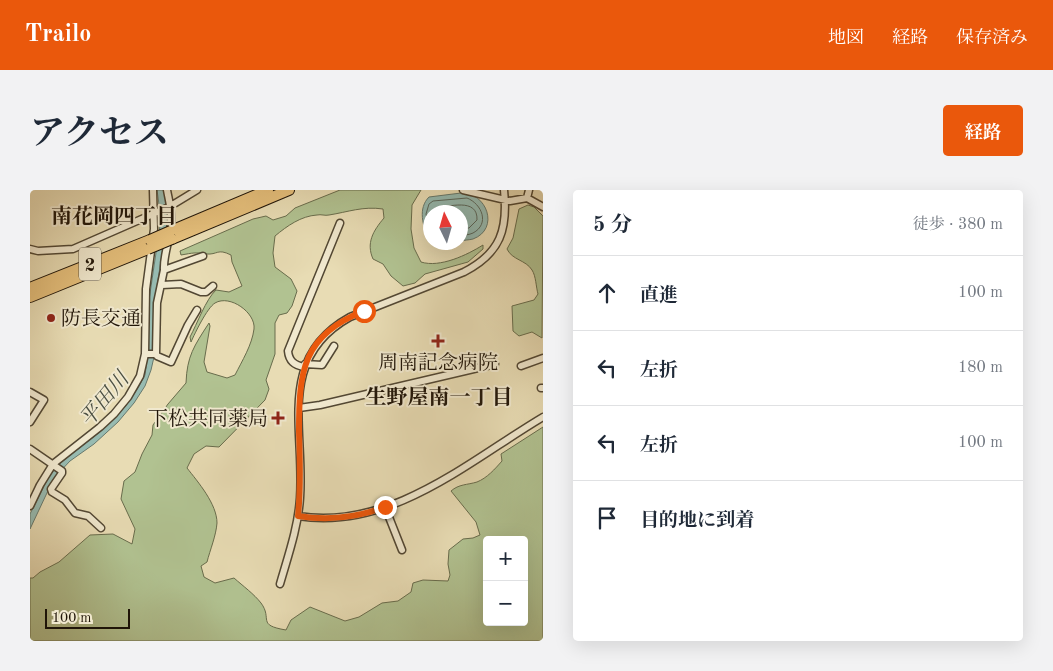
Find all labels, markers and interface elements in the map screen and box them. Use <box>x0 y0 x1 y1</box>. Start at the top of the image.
text: Trailo <box>25 23 91 47</box>
text: 地図 <box>828 29 864 47</box>
text: 経路 <box>892 29 928 47</box>
text: 保存済み <box>956 29 1028 47</box>
button: 経路 <box>943 105 1023 156</box>
text: アクセス <box>30 117 169 152</box>
district label: 南花岡四丁目 <box>51 205 177 228</box>
north arrow <box>423 205 468 250</box>
text: 5 分 <box>593 215 632 236</box>
text: 徒歩 · 380 m <box>913 217 1003 233</box>
road number: 2 <box>79 248 101 280</box>
icon: ahead <box>593 279 621 307</box>
text: 100 m <box>958 285 1003 301</box>
text: 直進 <box>640 287 678 306</box>
route start <box>353 300 376 323</box>
place label: 防長交通 <box>61 308 141 330</box>
marker: 防長交通 <box>45 312 57 324</box>
marker: 周南記念病院 <box>431 334 445 348</box>
place label: 周南記念病院 <box>378 352 498 374</box>
icon: left <box>593 354 621 382</box>
text: 180 m <box>958 360 1003 376</box>
text: 左折 <box>640 362 678 381</box>
water label: 平田川 <box>75 366 135 431</box>
district label: 生野屋南一丁目 <box>366 386 513 409</box>
place label: 下松共同薬局 <box>148 408 268 430</box>
marker: 下松共同薬局 <box>272 412 284 424</box>
icon: left <box>593 429 621 457</box>
text: 100 m <box>958 435 1003 451</box>
text: 左折 <box>640 437 678 456</box>
route end <box>374 496 397 519</box>
icon: arrive <box>593 504 621 532</box>
text: 目的地に到着 <box>640 512 754 531</box>
map controls <box>483 536 528 626</box>
button: + <box>483 536 528 581</box>
button: − <box>483 581 528 626</box>
scale bar <box>45 606 130 629</box>
text: 100 m <box>52 611 91 625</box>

